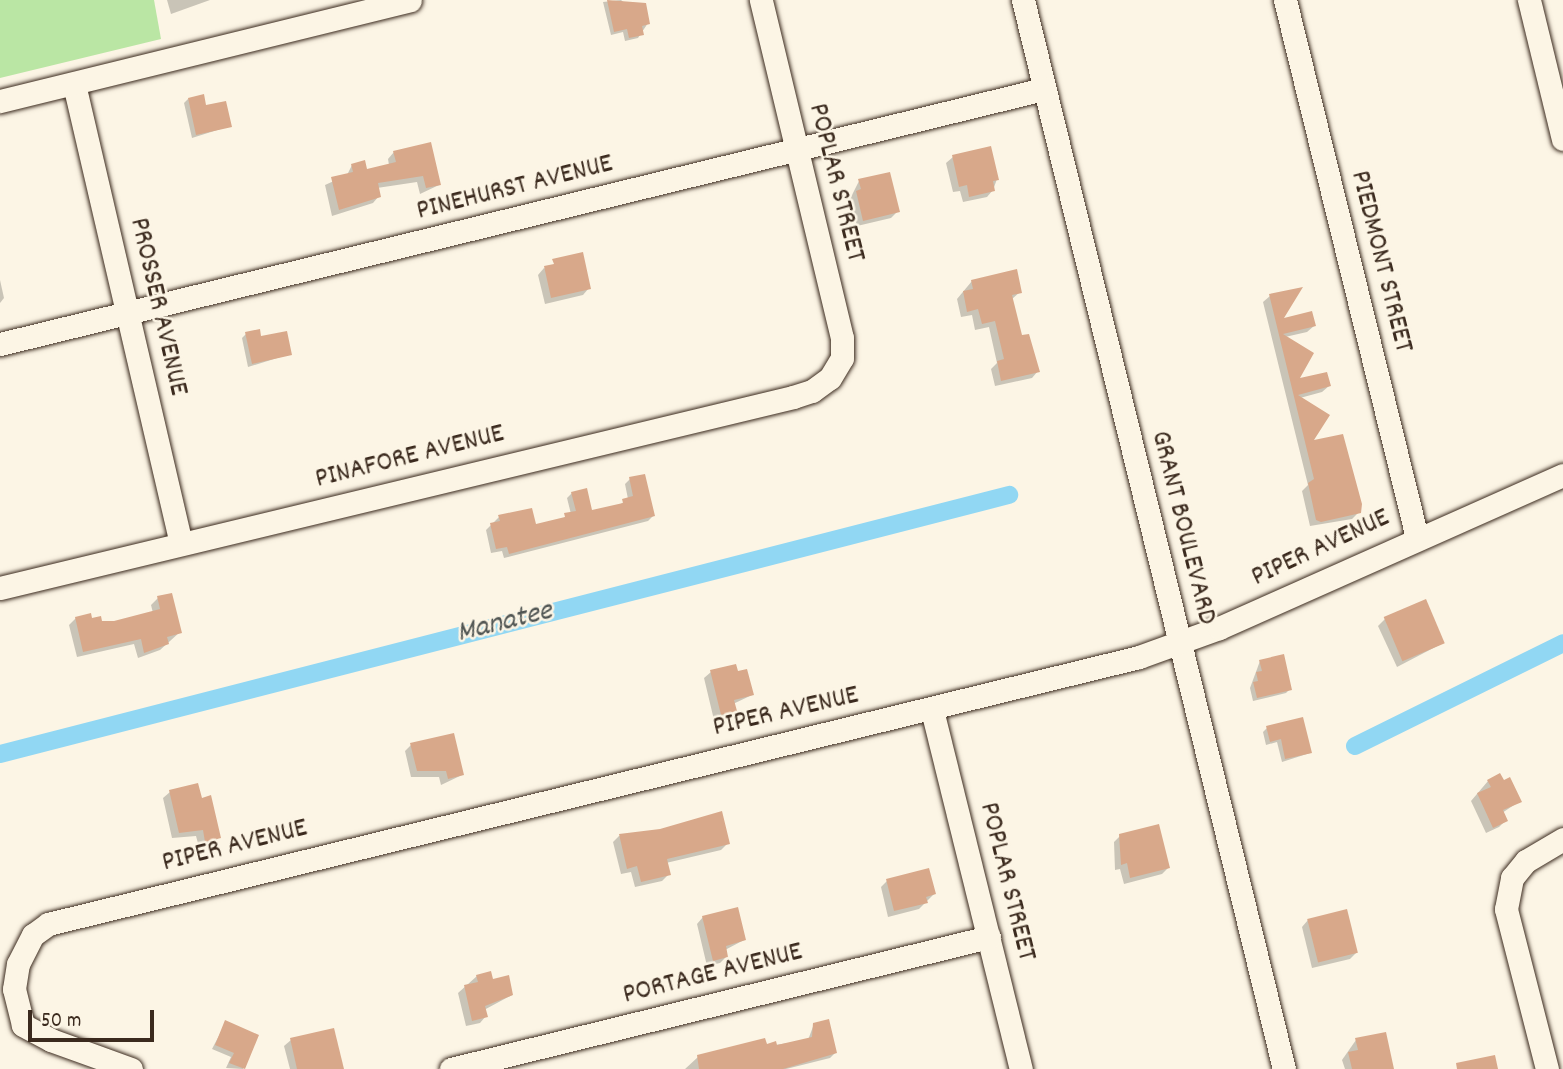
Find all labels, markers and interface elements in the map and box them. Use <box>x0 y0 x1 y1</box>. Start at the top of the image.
street label: POPLAR STREET <box>799 100 871 266</box>
street label: PINEHURST AVENUE <box>413 148 617 230</box>
street label: PIEDMONT STREET <box>1341 168 1419 356</box>
street label: PROSSER AVENUE <box>120 215 194 399</box>
street label: PINAFORE AVENUE <box>312 418 508 498</box>
street label: GRANT BOULEVARD <box>1142 428 1222 628</box>
street label: PIPER AVENUE <box>1247 502 1395 596</box>
water label: Manatee <box>454 595 556 653</box>
street label: PIPER AVENUE <box>710 680 862 746</box>
street label: POPLAR STREET <box>970 799 1042 965</box>
street label: PIPER AVENUE <box>159 813 311 881</box>
street label: PORTAGE AVENUE <box>620 936 806 1014</box>
scale bar <box>32 996 158 1040</box>
text: 50 m <box>41 1007 81 1037</box>

